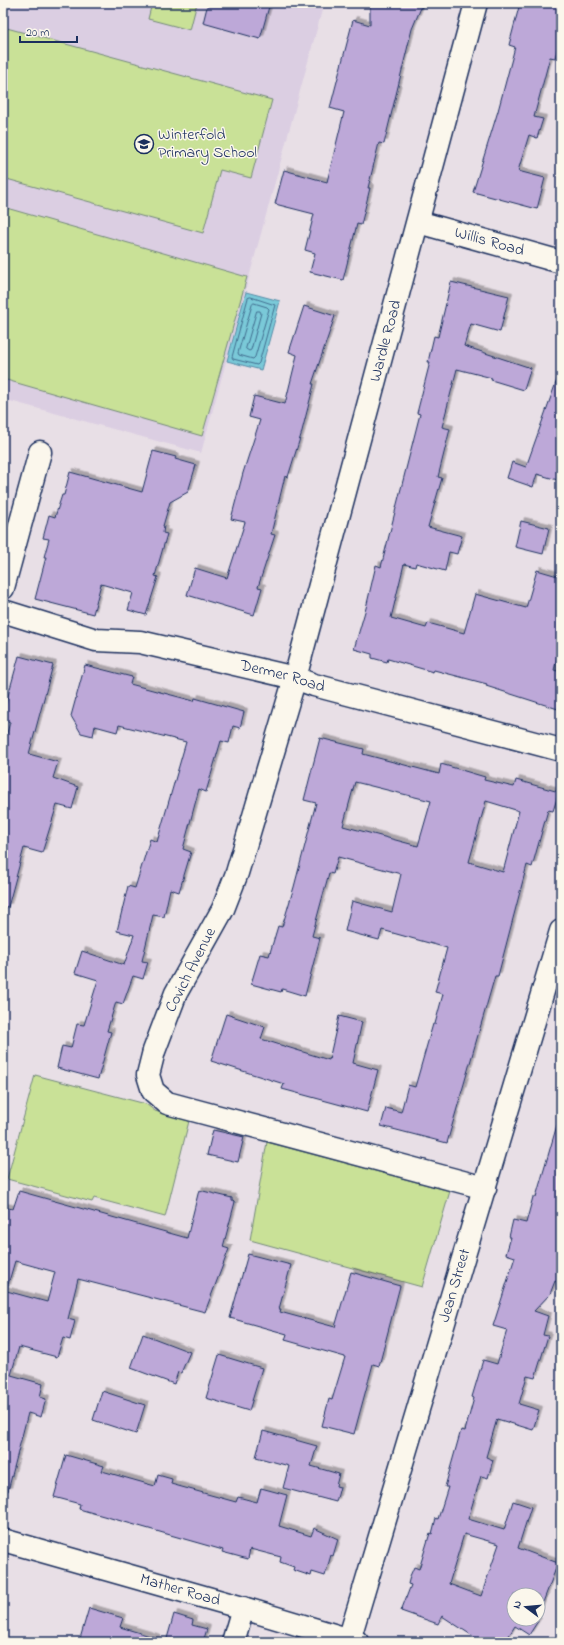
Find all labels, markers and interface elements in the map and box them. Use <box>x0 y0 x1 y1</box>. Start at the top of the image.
scale bar <box>20 18 77 44</box>
text: 20 m <box>26 24 49 42</box>
place label: Winterfold Primary School <box>158 123 257 165</box>
school or university icon: Winterfold Primary School <box>133 133 155 155</box>
street label: Willis Road <box>452 221 527 263</box>
street label: Wardle Road <box>364 297 408 385</box>
street label: Dermer Road <box>237 653 328 699</box>
street label: Covich Avenue <box>159 923 223 1017</box>
street label: Jean Street <box>433 1245 478 1325</box>
street label: Mather Road <box>137 1567 223 1613</box>
north arrow <box>506 1587 546 1627</box>
text: N <box>509 1599 526 1610</box>

